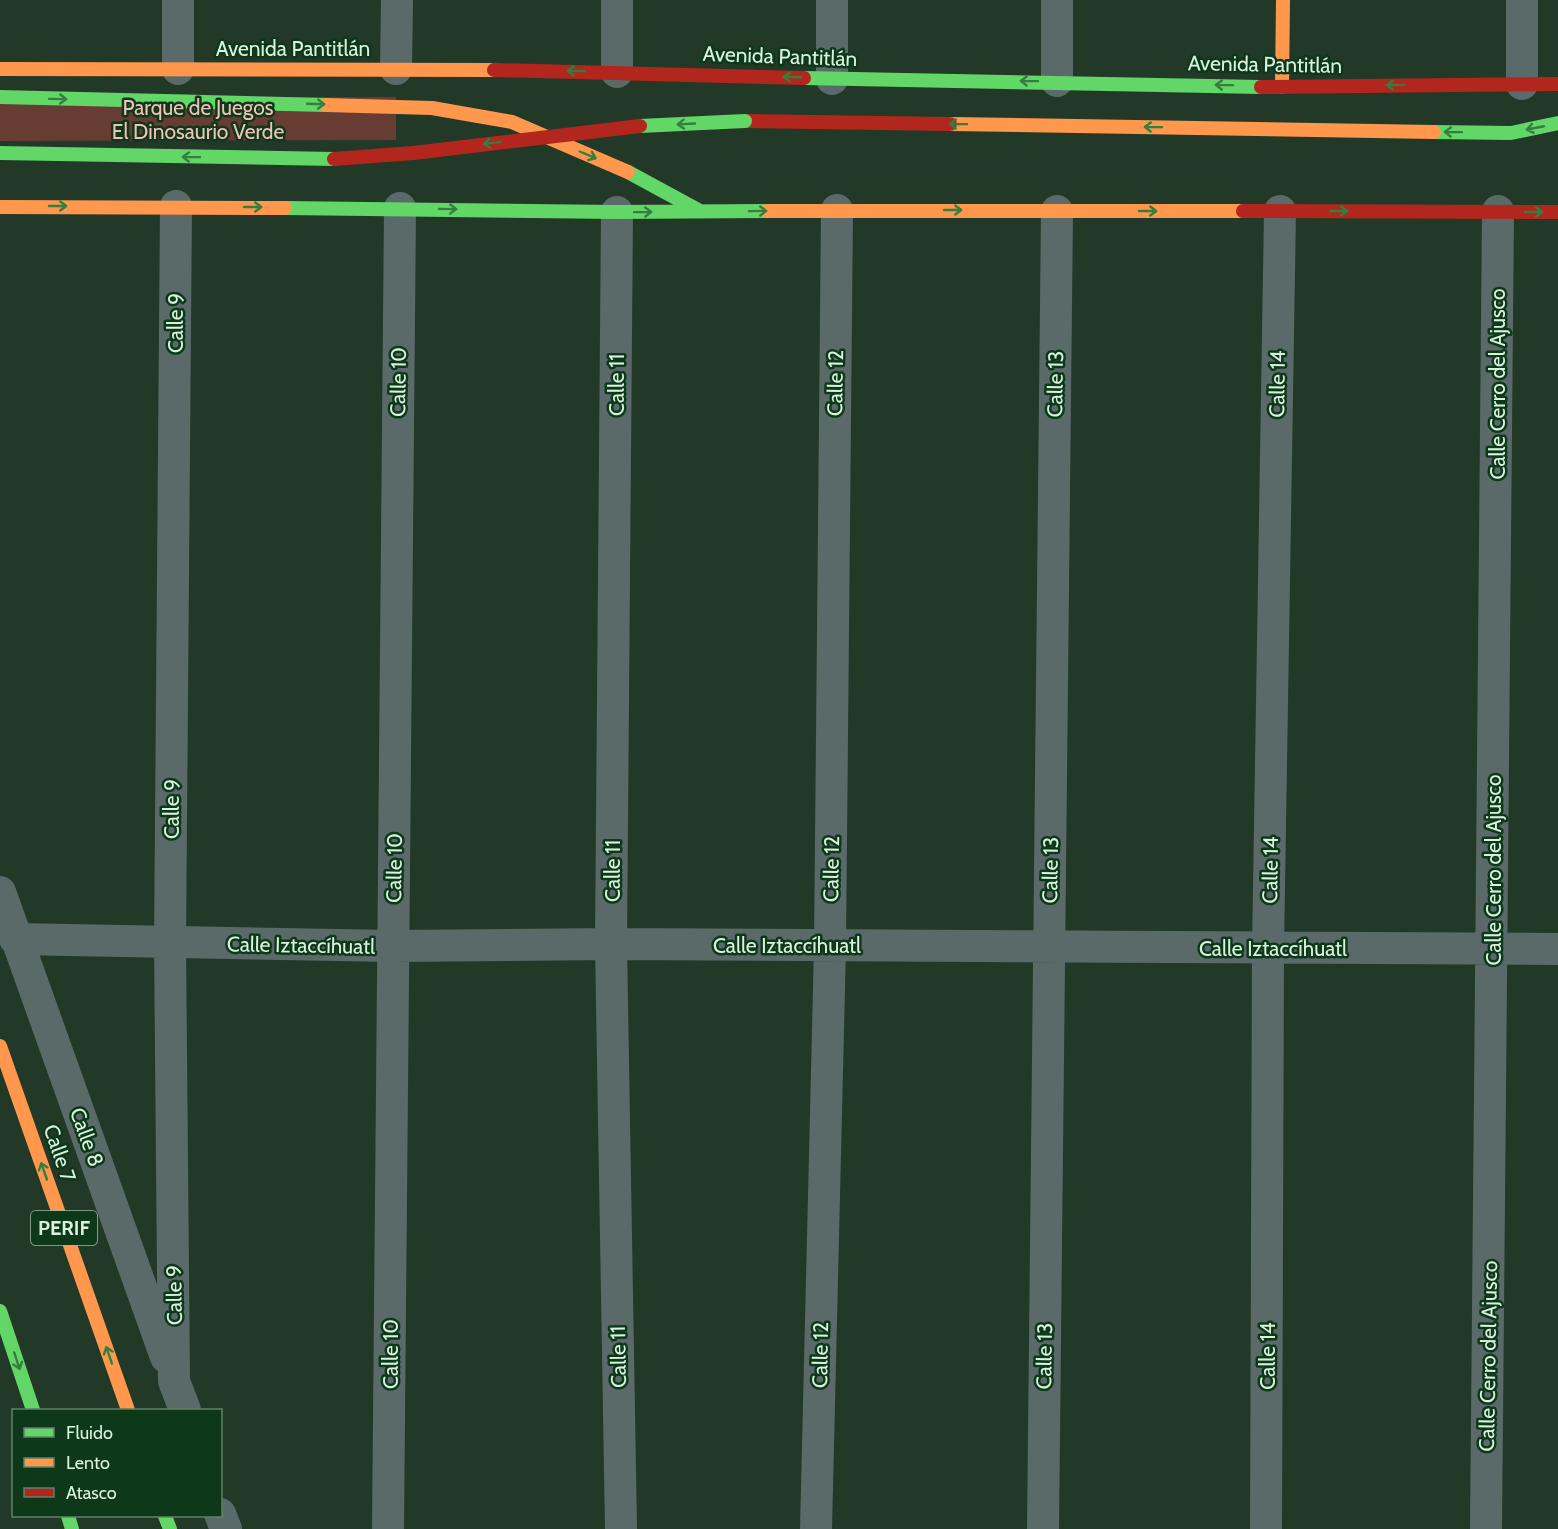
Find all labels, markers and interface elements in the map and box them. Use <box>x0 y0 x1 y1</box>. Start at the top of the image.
street label: Avenida Pantitlán <box>216 36 370 61</box>
street label: Avenida Pantitlán <box>702 41 858 71</box>
street label: Avenida Pantitlán <box>1188 50 1342 78</box>
one-way arrow <box>567 66 587 77</box>
one-way arrow <box>783 72 803 83</box>
one-way arrow <box>1020 75 1040 87</box>
one-way arrow <box>1214 80 1234 91</box>
one-way arrow <box>1385 80 1405 91</box>
one-way arrow <box>48 93 68 104</box>
park label: Parque de Juegos El Dinosaurio Verde <box>112 95 284 144</box>
one-way arrow <box>306 99 326 110</box>
one-way arrow <box>677 118 697 129</box>
one-way arrow <box>948 118 968 130</box>
one-way arrow <box>1143 121 1163 133</box>
one-way arrow <box>1525 123 1545 134</box>
one-way arrow <box>1443 126 1463 138</box>
one-way arrow <box>483 138 503 149</box>
one-way arrow <box>578 149 596 161</box>
one-way arrow <box>182 151 202 162</box>
one-way arrow <box>48 201 68 212</box>
one-way arrow <box>243 201 263 213</box>
one-way arrow <box>438 203 458 215</box>
one-way arrow <box>943 204 963 216</box>
one-way arrow <box>748 205 768 216</box>
one-way arrow <box>1138 205 1158 217</box>
one-way arrow <box>1328 205 1348 217</box>
one-way arrow <box>633 206 653 218</box>
one-way arrow <box>1523 206 1543 218</box>
street label: Calle Cerro del Ajusco <box>1485 288 1511 480</box>
street label: Calle 9 <box>163 293 188 353</box>
street label: Calle 10 <box>385 347 411 417</box>
street label: Calle 12 <box>822 350 848 416</box>
street label: Calle 14 <box>1264 350 1290 418</box>
street label: Calle 13 <box>1042 351 1068 417</box>
street label: Calle 11 <box>604 354 629 416</box>
street label: Calle Cerro del Ajusco <box>1481 774 1507 966</box>
street label: Calle 9 <box>159 779 184 839</box>
street label: Calle 10 <box>381 833 407 903</box>
street label: Calle 12 <box>818 836 844 902</box>
street label: Calle 14 <box>1257 836 1283 904</box>
street label: Calle 13 <box>1037 837 1063 903</box>
street label: Calle 11 <box>600 840 625 902</box>
street label: Calle Iztaccíhuatl <box>227 931 375 959</box>
street label: Calle Iztaccíhuatl <box>713 933 861 958</box>
street label: Calle Iztaccíhuatl <box>1199 936 1347 961</box>
street label: Calle 8 <box>65 1104 109 1170</box>
street label: Calle 7 <box>39 1121 82 1185</box>
one-way arrow <box>38 1162 49 1181</box>
road number: PERIF <box>31 1211 97 1245</box>
street label: Calle Cerro del Ajusco <box>1474 1260 1503 1452</box>
street label: Calle 9 <box>161 1265 187 1325</box>
street label: Calle 10 <box>378 1319 403 1389</box>
street label: Calle 12 <box>807 1322 833 1388</box>
street label: Calle 14 <box>1255 1322 1280 1390</box>
street label: Calle 13 <box>1031 1323 1057 1389</box>
street label: Calle 11 <box>605 1326 631 1388</box>
one-way arrow <box>102 1346 113 1365</box>
one-way arrow <box>12 1351 23 1370</box>
legend <box>12 1409 222 1517</box>
text: Fluido <box>66 1422 113 1444</box>
text: Lento <box>66 1452 110 1474</box>
text: Atasco <box>66 1482 117 1504</box>

